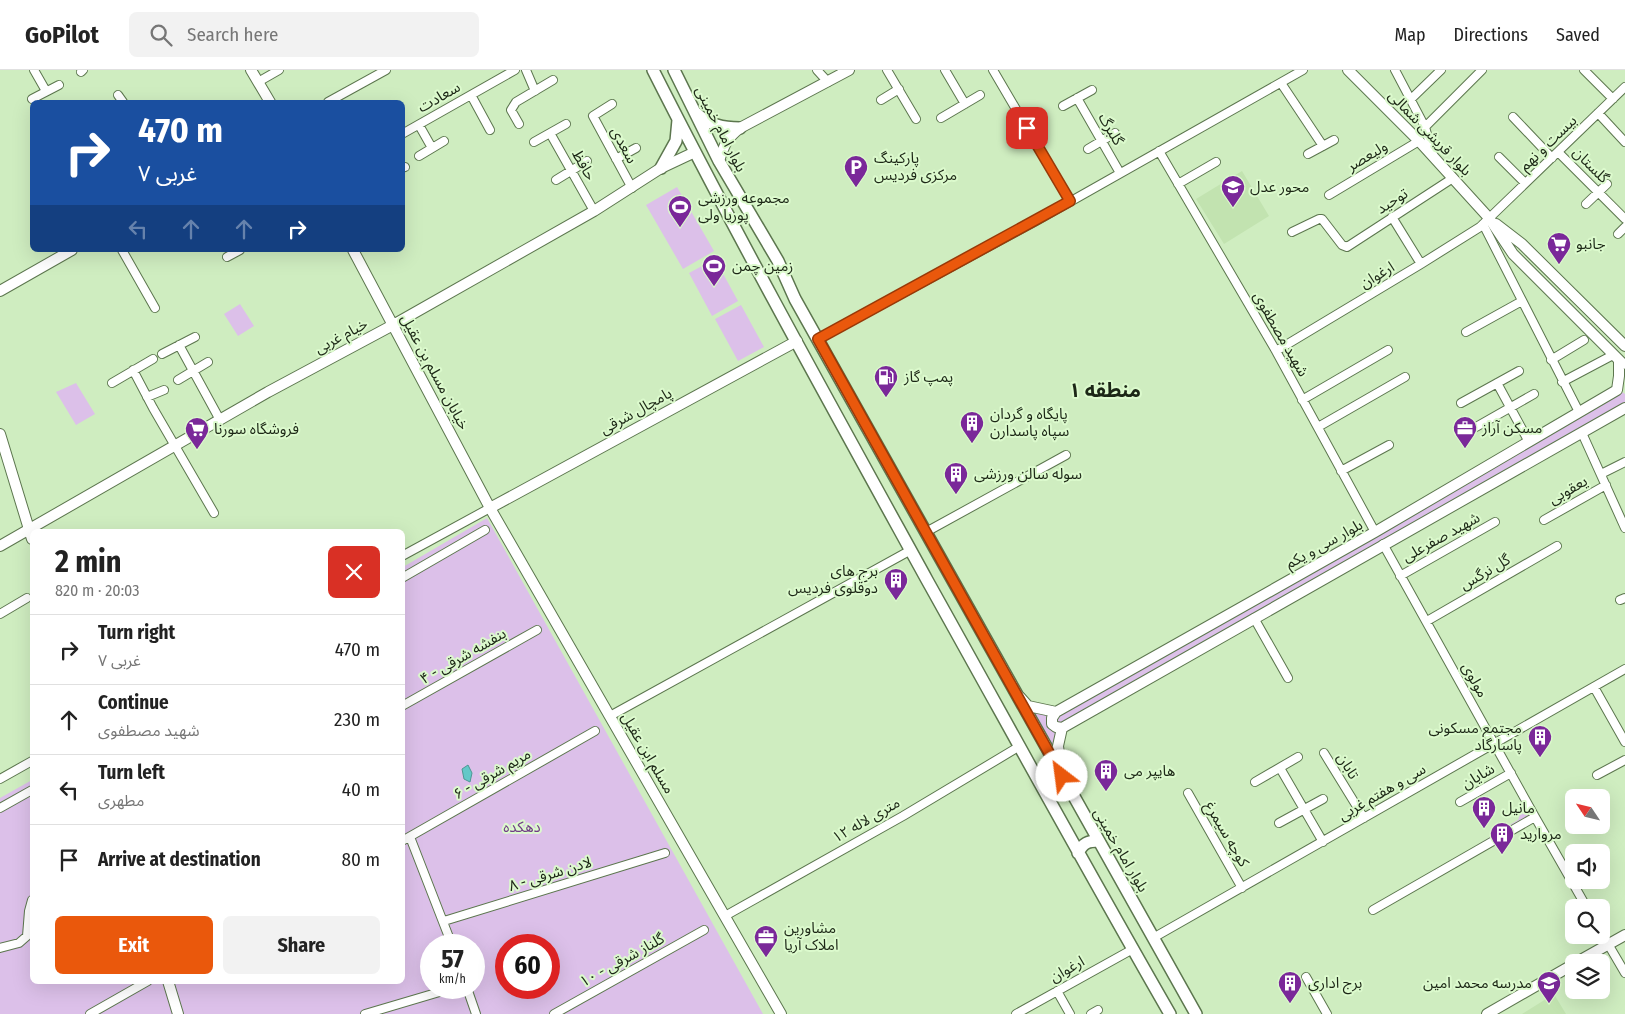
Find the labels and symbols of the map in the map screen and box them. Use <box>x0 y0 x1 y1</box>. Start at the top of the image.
street label: سعادت <box>415 78 464 116</box>
street label: بلوار امام خمینی <box>690 83 750 176</box>
street label: بلوار قریشی شمالی <box>1385 86 1475 180</box>
pin <box>1006 107 1048 149</box>
street label: گلبرگ <box>1095 110 1128 149</box>
street label: بیست و نهم <box>1516 111 1582 176</box>
street label: سعدی <box>607 124 641 167</box>
street label: ولیعصر <box>1343 137 1391 176</box>
street label: گلستان <box>1569 143 1613 187</box>
street label: حافظ <box>568 146 600 184</box>
place label: پارکینگ مرکزی فردیس <box>874 149 957 184</box>
parking icon: پارکینگ مرکزی فردیس <box>843 154 869 188</box>
school or university icon: محور عدل <box>1220 174 1246 208</box>
place label: محور عدل <box>1250 178 1310 196</box>
street label: توحید <box>1373 184 1411 218</box>
place label: مجموعه ورزشی پوریا ولی <box>698 189 790 225</box>
sports icon: مجموعه ورزشی پوریا ولی <box>667 194 693 228</box>
supermarket icon: جانبو <box>1546 231 1572 265</box>
place label: جانبو <box>1576 235 1606 253</box>
sports icon: زمین چمن <box>701 253 727 287</box>
place label: زمین چمن <box>732 257 793 276</box>
street label: ارغوان <box>1356 258 1398 292</box>
street label: شهید مصطفوی <box>1249 288 1313 380</box>
street label: خیابان مسلم بن عقیل <box>395 311 473 434</box>
street label: خیام غربی <box>311 314 372 359</box>
fuel station icon: پمپ گاز <box>873 364 899 398</box>
place label: پمپ گاز <box>903 368 953 387</box>
district label: منطقه ۱ <box>1069 378 1141 402</box>
street label: پامچال شرقی <box>597 384 676 439</box>
place label: پایگاه و گردان سپاه پاسدارن <box>990 405 1070 441</box>
building icon: پایگاه و گردان سپاه پاسدارن <box>959 410 985 444</box>
office icon: مسکن آراز <box>1452 415 1478 449</box>
supermarket icon: فروشگاه سورنا <box>184 416 210 450</box>
place label: مسکن آراز <box>1481 419 1542 437</box>
place label: فروشگاه سورنا <box>214 420 299 438</box>
building icon: سوله سالن ورزشی <box>943 461 969 495</box>
place label: سوله سالن ورزشی <box>974 465 1082 483</box>
street label: یعقوبی <box>1545 472 1591 508</box>
street label: شهید صفرعلی <box>1399 508 1483 566</box>
street label: بلوار سی و یکم <box>1282 515 1367 574</box>
street label: گل نرگس <box>1457 550 1514 594</box>
place label: برج های دوقلوی فردیس <box>788 562 878 597</box>
building icon: برج های دوقلوی فردیس <box>883 567 909 601</box>
street label: بنفشه شرقی - ۴ <box>417 624 509 688</box>
street label: مولوی <box>1458 659 1492 701</box>
street label: مسلم ابن عقیل <box>616 709 678 798</box>
place label: مجتمع مسکونی پاسارگاد <box>1428 719 1522 755</box>
building icon: مجتمع مسکونی پاسارگاد <box>1527 724 1553 758</box>
street label: مریم شرقی - ۶ <box>450 745 535 805</box>
position arrow <box>1035 749 1087 801</box>
street label: تابان <box>1333 750 1363 782</box>
building icon: هایپر می <box>1093 758 1119 792</box>
street label: شایان <box>1458 759 1498 793</box>
street label: سی و هفتم غربی <box>1335 760 1430 826</box>
place label: هایپر می <box>1124 762 1175 781</box>
north arrow <box>1565 789 1610 834</box>
street label: ۱۲ متری لاله <box>829 793 903 847</box>
building icon: مانیل <box>1471 795 1497 829</box>
street label: کوچه سیمرغ <box>1198 798 1253 872</box>
place label: مانیل <box>1502 799 1535 817</box>
street label: بلوار امام خمینی <box>1088 805 1152 896</box>
park label: دهکده <box>503 818 541 836</box>
building icon: مروارید <box>1489 821 1515 855</box>
place label: مروارید <box>1520 825 1562 843</box>
street label: لادن شرقی - ۸ <box>506 853 594 895</box>
place label: مشاورین املاک آریا <box>784 919 839 954</box>
office icon: مشاورین املاک آریا <box>753 924 779 958</box>
street label: گلناز شرقی - ۱۰ <box>577 929 668 991</box>
speed limit sign: 60 <box>495 934 560 999</box>
street label: ارغوان <box>1046 952 1088 986</box>
building icon: برج اداری <box>1277 970 1303 1004</box>
school or university icon: مدرسه محمد امین <box>1536 970 1562 1004</box>
place label: برج اداری <box>1308 974 1362 995</box>
place label: مدرسه محمد امین <box>1423 974 1532 992</box>

